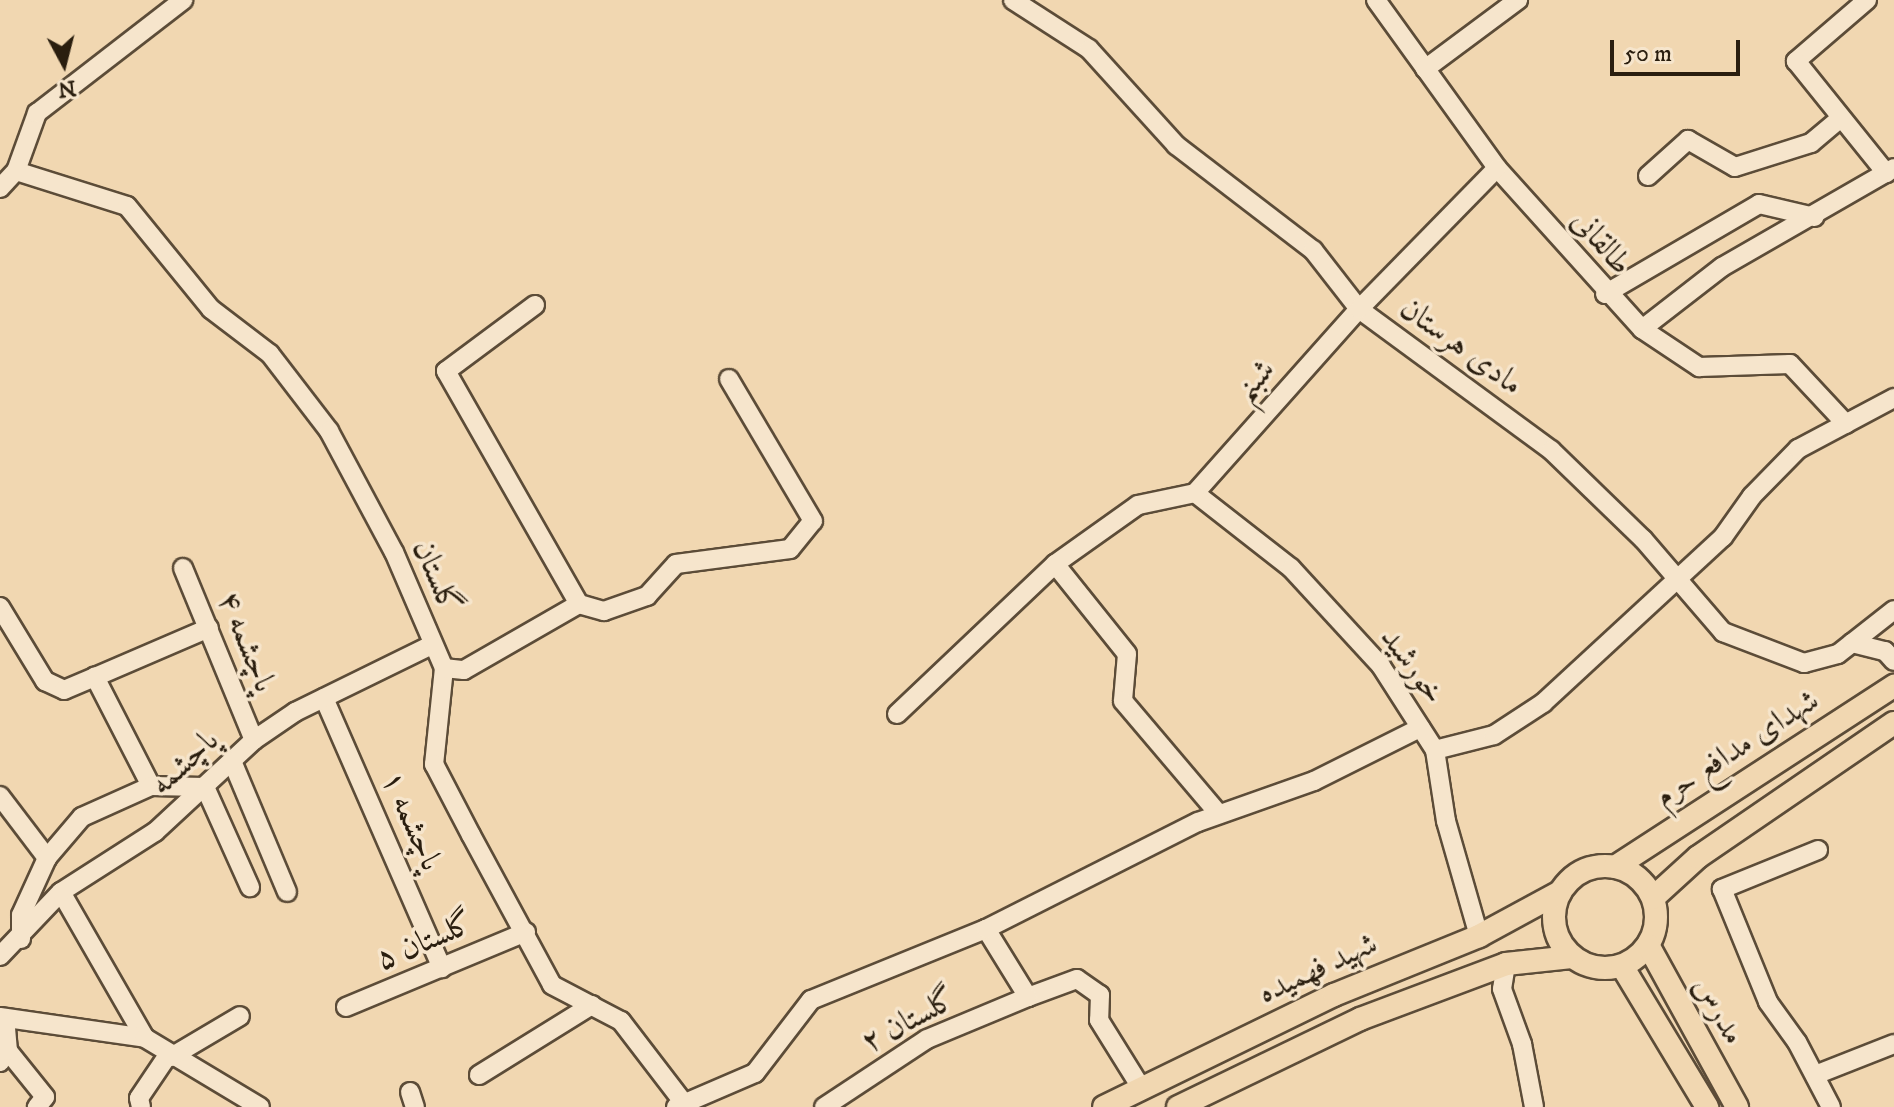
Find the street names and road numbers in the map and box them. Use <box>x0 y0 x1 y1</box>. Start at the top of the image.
street label: طالقانی <box>1562 202 1640 284</box>
street label: مادی هرستان <box>1392 290 1530 404</box>
street label: شبنم <box>1226 352 1284 410</box>
street label: گلستان <box>403 534 469 620</box>
street label: پاچشمه ۴ <box>209 586 283 698</box>
street label: خورشید <box>1371 620 1453 712</box>
street label: شهدای مدافع حرم <box>1648 682 1826 816</box>
street label: پاچشمه <box>143 722 227 804</box>
street label: پاچشمه ۱ <box>372 765 450 877</box>
street label: گلستان ۵ <box>371 904 479 980</box>
street label: شهید فهمیده <box>1252 925 1384 1013</box>
street label: مدرس <box>1683 970 1753 1052</box>
street label: گلستان ۲ <box>855 980 963 1062</box>

